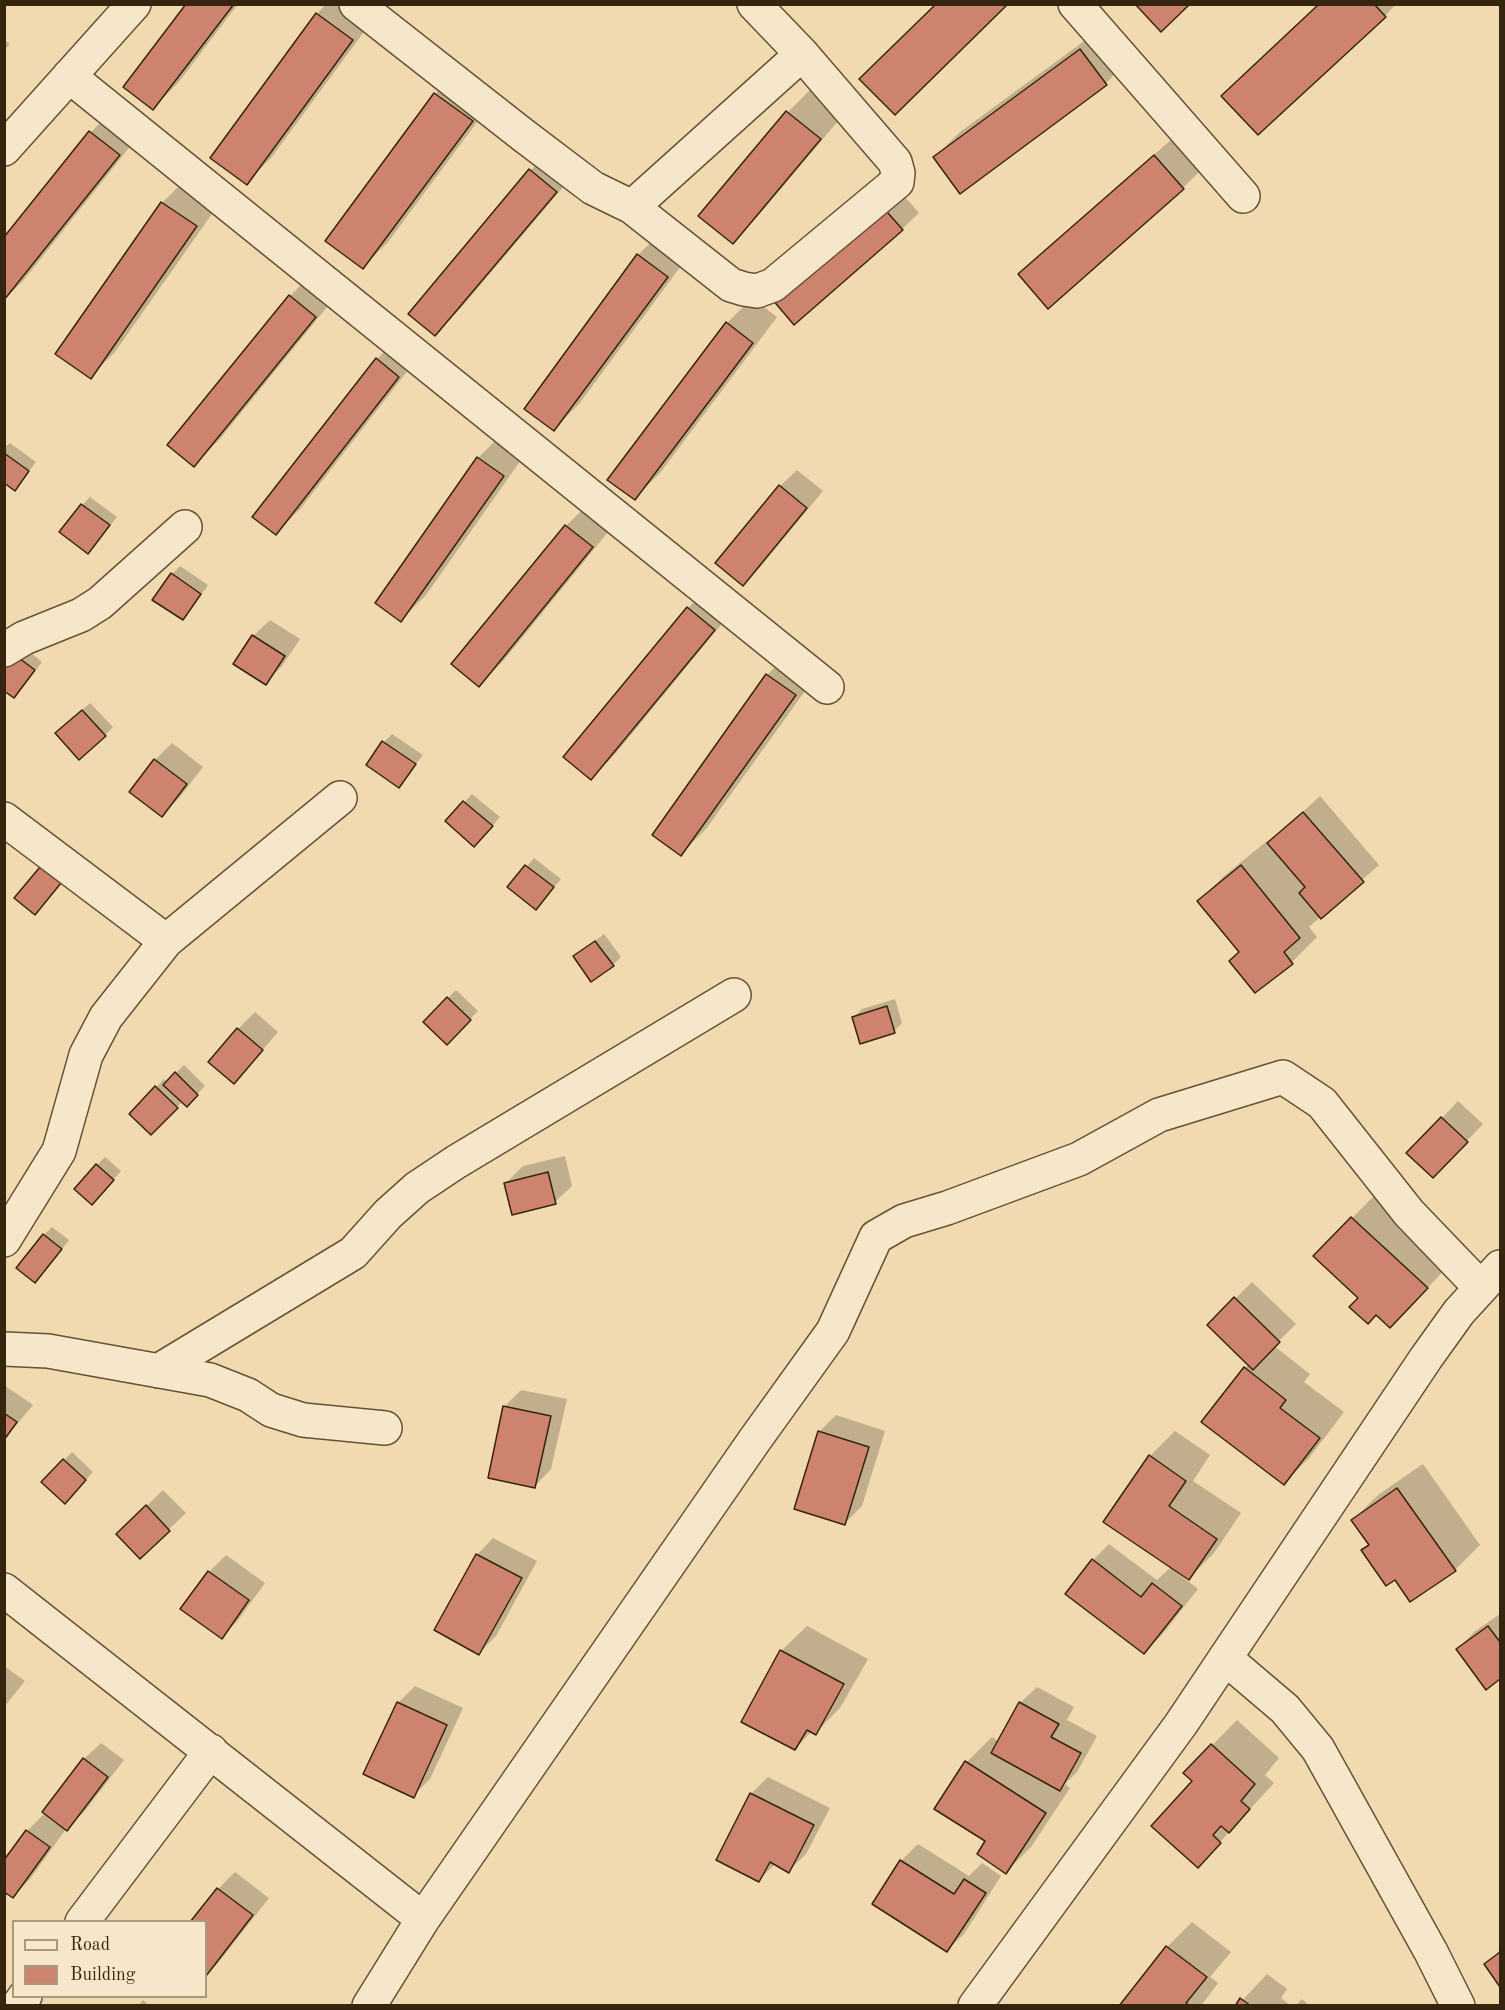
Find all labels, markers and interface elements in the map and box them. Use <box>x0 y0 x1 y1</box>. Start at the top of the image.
legend <box>12 1920 207 1998</box>
text: Road <box>70 1936 110 1954</box>
text: Building <box>70 1966 135 1984</box>

